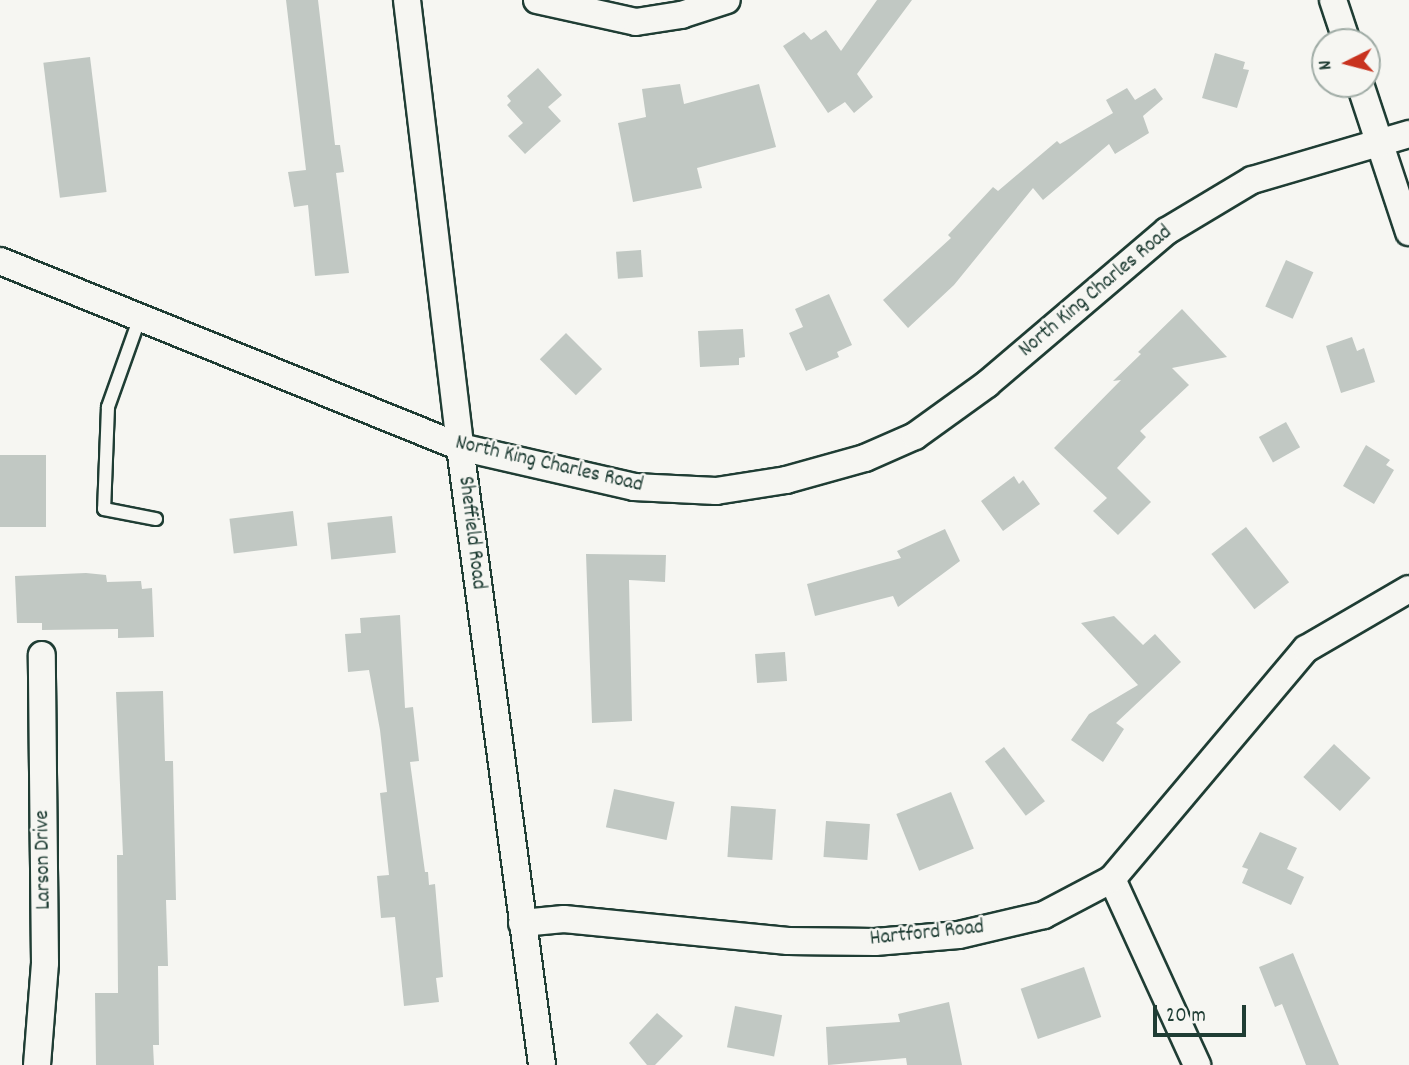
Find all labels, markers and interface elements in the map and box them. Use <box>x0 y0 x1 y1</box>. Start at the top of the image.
north arrow <box>1311 28 1381 98</box>
text: N <box>1313 59 1341 71</box>
street label: North King Charles Road <box>1014 221 1178 363</box>
street label: North King Charles Road <box>453 431 645 499</box>
street label: Sheffield Road <box>452 475 490 591</box>
street label: Larson Drive <box>31 810 57 910</box>
street label: Hartford Road <box>869 915 985 953</box>
scale bar <box>1157 992 1250 1036</box>
text: 20 m <box>1166 1002 1206 1032</box>

